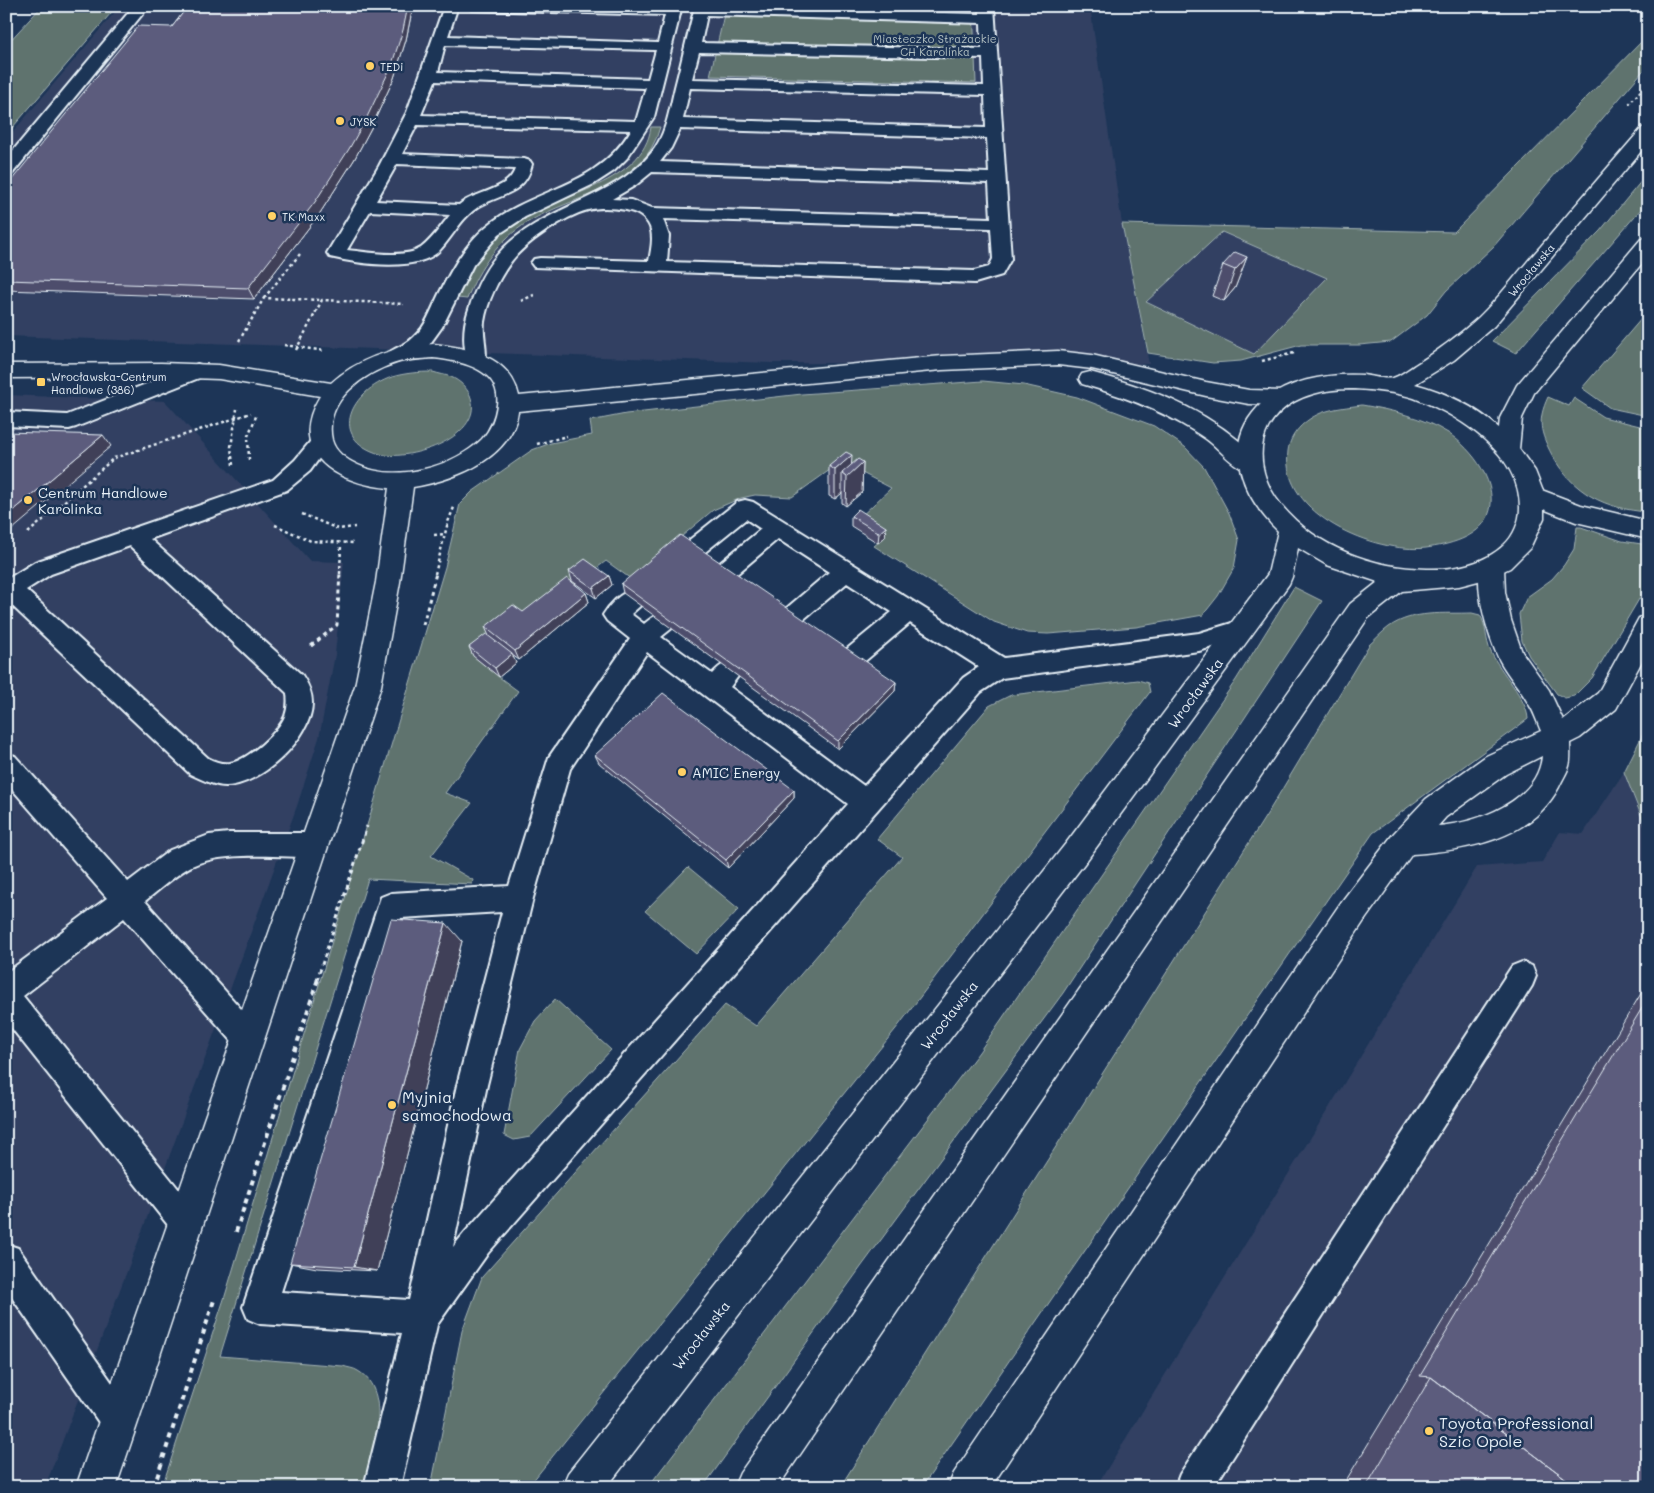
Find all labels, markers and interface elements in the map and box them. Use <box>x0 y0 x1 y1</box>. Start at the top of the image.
park label: Miasteczko Strażackie CH Karolinka <box>873 31 997 59</box>
place label: TEDi <box>380 59 403 74</box>
marker: TEDi <box>364 60 376 72</box>
place label: JYSK <box>350 114 376 129</box>
marker: JYSK <box>334 115 346 127</box>
place label: TK Maxx <box>282 209 326 224</box>
marker: TK Maxx <box>266 210 278 222</box>
street label: Wrocławska <box>1504 240 1558 300</box>
place label: Wrocławska-Centrum Handlowe (386) <box>51 369 167 397</box>
marker: Wrocławska-Centrum Handlowe (386) <box>35 376 47 388</box>
place label: Centrum Handlowe Karolinka <box>38 483 168 518</box>
marker: Centrum Handlowe Karolinka <box>22 494 34 506</box>
street label: Wrocławska <box>1163 654 1227 732</box>
place label: AMIC Energy <box>692 763 780 782</box>
marker: AMIC Energy <box>676 766 688 778</box>
street label: Wrocławska <box>916 977 982 1053</box>
place label: Myjnia samochodowa <box>402 1086 512 1125</box>
marker: Myjnia samochodowa <box>386 1099 398 1111</box>
street label: Wrocławska <box>668 1297 734 1373</box>
place label: Toyota Professional Szic Opole <box>1439 1412 1594 1451</box>
marker: Toyota Professional Szic Opole <box>1423 1425 1435 1437</box>

